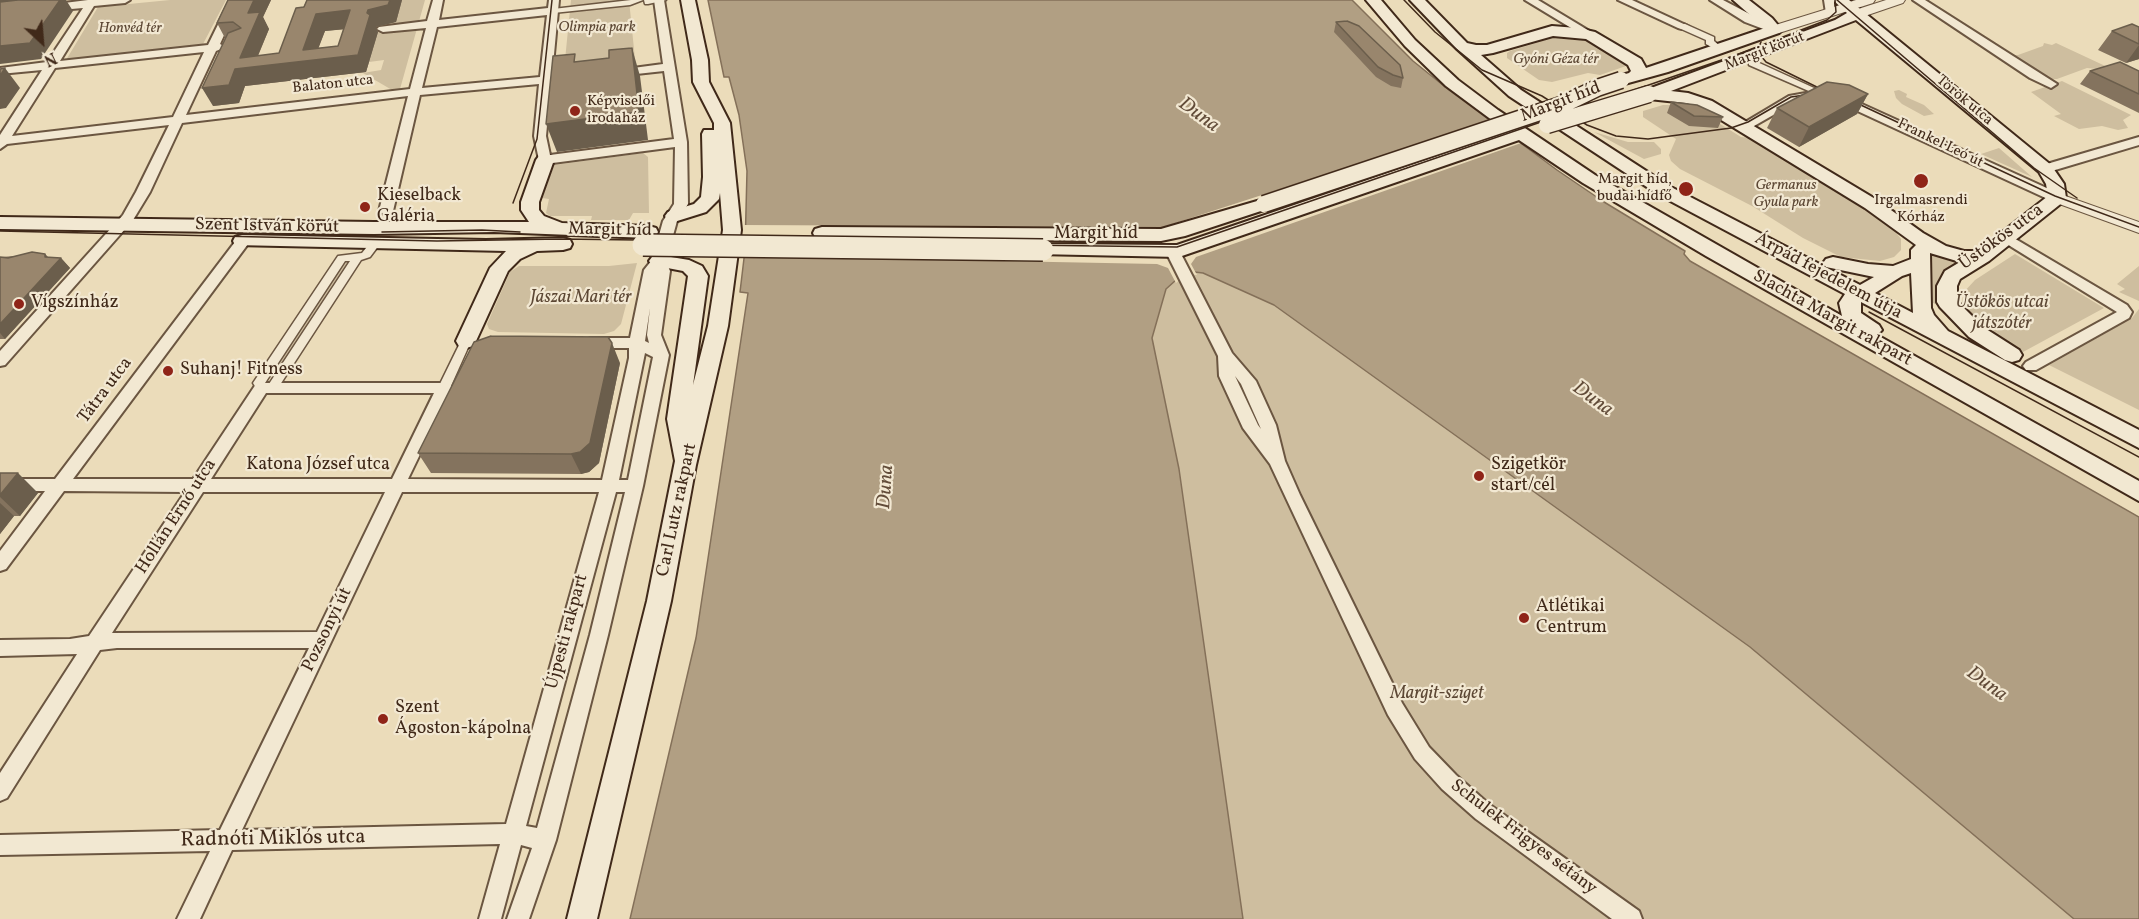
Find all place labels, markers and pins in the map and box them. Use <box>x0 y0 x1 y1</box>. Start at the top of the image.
place label: Képviselői irodaház <box>587 93 655 128</box>
marker: Képviselői irodaház <box>568 104 582 118</box>
place label: Margit híd, budai hídfő <box>1597 171 1672 206</box>
marker: Irgalmasrendi Kórház <box>1912 172 1930 190</box>
marker: Margit híd, budai hídfő <box>1677 180 1695 198</box>
place label: Kieselback Galéria <box>377 186 461 228</box>
place label: Irgalmasrendi Kórház <box>1874 192 1968 227</box>
marker: Kieselback Galéria <box>358 200 372 214</box>
place label: Vígszínház <box>31 293 118 315</box>
marker: Vígszínház <box>12 297 26 311</box>
place label: Suhanj! Fitness <box>180 360 303 382</box>
marker: Suhanj! Fitness <box>161 364 175 378</box>
place label: Szigetkör start/cél <box>1491 455 1566 498</box>
marker: Szigetkör start/cél <box>1472 469 1486 483</box>
place label: Atlétikai Centrum <box>1536 597 1607 640</box>
marker: Atlétikai Centrum <box>1517 611 1531 625</box>
place label: Szent Ágoston-kápolna <box>395 698 531 740</box>
marker: Szent Ágoston-kápolna <box>376 712 390 726</box>

